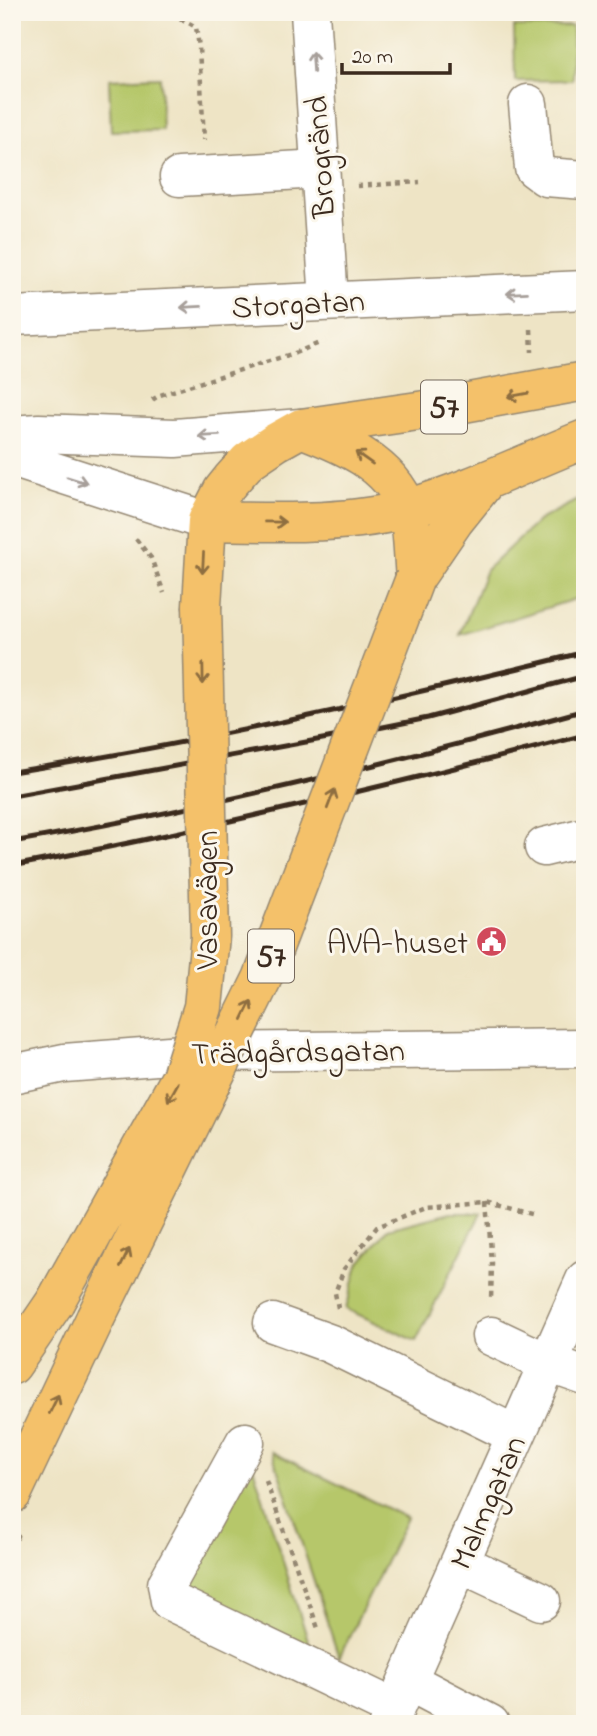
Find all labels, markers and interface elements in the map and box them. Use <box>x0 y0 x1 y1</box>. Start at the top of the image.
scale bar <box>342 32 450 76</box>
text: 20 m <box>352 43 393 73</box>
one-way arrow <box>306 51 319 74</box>
street label: Brogränd <box>295 94 350 220</box>
street label: Storgatan <box>230 280 366 333</box>
one-way arrow <box>505 286 528 299</box>
one-way arrow <box>180 301 203 314</box>
road number: 57 <box>421 380 467 434</box>
one-way arrow <box>507 389 530 402</box>
one-way arrow <box>198 430 221 443</box>
one-way arrow <box>355 451 374 465</box>
one-way arrow <box>66 474 88 487</box>
one-way arrow <box>263 515 286 529</box>
one-way arrow <box>197 552 210 575</box>
one-way arrow <box>197 662 210 685</box>
one-way arrow <box>326 788 339 810</box>
street label: Vasavägen <box>186 831 233 970</box>
place label: AVA-huset <box>327 922 468 969</box>
public building icon: AVA-huset <box>474 925 508 959</box>
road number: 57 <box>248 930 294 982</box>
one-way arrow <box>240 1000 254 1021</box>
street label: Trädgårdsgatan <box>191 1029 405 1080</box>
one-way arrow <box>166 1081 180 1101</box>
one-way arrow <box>119 1248 133 1269</box>
one-way arrow <box>48 1394 62 1415</box>
street label: Malmgatan <box>440 1429 541 1578</box>

